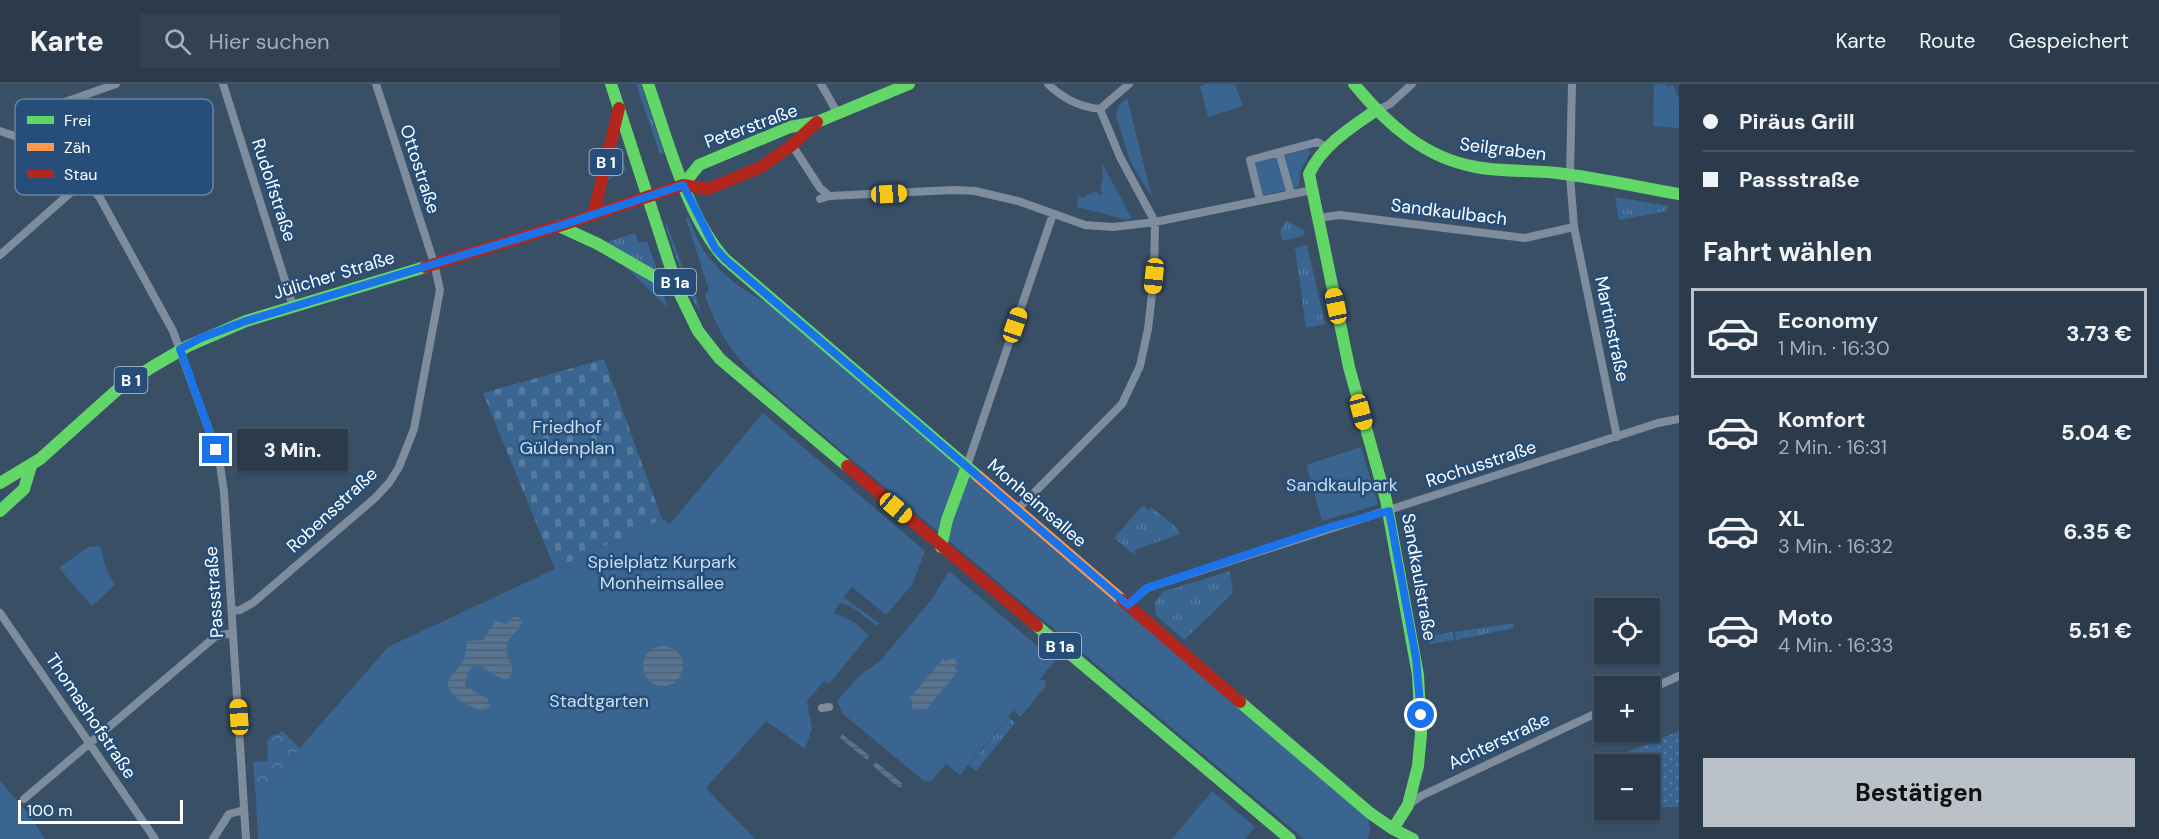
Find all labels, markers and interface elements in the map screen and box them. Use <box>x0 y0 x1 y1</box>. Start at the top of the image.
search box <box>140 14 560 68</box>
text: Karte <box>30 23 104 60</box>
icon: search <box>161 25 194 58</box>
text: Hier suchen <box>209 27 330 56</box>
text: Karte <box>1835 27 1886 55</box>
text: Route <box>1919 27 1975 55</box>
text: Gespeichert <box>2008 27 2129 55</box>
street label: Peterstraße <box>701 98 801 154</box>
legend <box>15 99 213 195</box>
text: Piräus Grill <box>1739 107 1855 136</box>
text: Frei <box>64 110 91 131</box>
street label: Ottostraße <box>394 121 446 217</box>
street label: Seilgraben <box>1458 132 1548 166</box>
street label: Rudolfstraße <box>246 136 302 244</box>
text: Zäh <box>64 137 91 158</box>
road number: B 1 <box>590 149 622 175</box>
text: Stau <box>64 164 97 185</box>
text: Passstraße <box>1739 165 1860 194</box>
car <box>871 184 907 204</box>
street label: Sandkaulbach <box>1390 193 1508 231</box>
text: Fahrt wählen <box>1703 234 1873 269</box>
street label: Jülicher Straße <box>270 245 398 305</box>
car <box>1143 257 1165 295</box>
road number: B 1a <box>654 269 696 295</box>
street label: Martinstraße <box>1589 274 1635 384</box>
car <box>1323 287 1349 325</box>
car <box>1001 305 1029 345</box>
icon: car <box>1706 306 1760 360</box>
text: Economy <box>1778 306 1878 335</box>
text: 3.73 € <box>2066 319 2132 348</box>
text: 1 Min. · 16:30 <box>1778 335 1890 361</box>
road number: B 1 <box>114 367 148 393</box>
car <box>1348 392 1374 432</box>
icon: car <box>1706 405 1760 459</box>
text: Komfort <box>1778 405 1865 434</box>
park label: Friedhof Güldenplan <box>519 415 615 460</box>
text: 5.04 € <box>2061 418 2132 447</box>
callout: 3 Min. <box>237 429 348 471</box>
text: 2 Min. · 16:31 <box>1778 434 1887 460</box>
street label: Rochusstraße <box>1423 435 1539 493</box>
route end <box>202 436 229 463</box>
text: 3 Min. <box>264 437 321 463</box>
street label: Monheimsallee <box>982 453 1092 553</box>
street label: Robensstraße <box>282 462 382 558</box>
park label: Sandkaulpark <box>1286 473 1398 497</box>
car <box>876 490 916 526</box>
icon: car <box>1706 504 1760 558</box>
text: XL <box>1778 504 1805 533</box>
street label: Sandkaulstraße <box>1396 511 1442 643</box>
text: 6.35 € <box>2064 517 2132 546</box>
text: 3 Min. · 16:32 <box>1778 533 1893 559</box>
street label: Passstraße <box>199 545 229 639</box>
park label: Spielplatz Kurpark Monheimsallee <box>587 550 737 595</box>
map controls <box>1594 598 1660 820</box>
button: locate <box>1594 598 1660 664</box>
icon: car <box>1706 603 1760 657</box>
text: Moto <box>1778 603 1833 632</box>
text: 5.51 € <box>2068 616 2132 645</box>
text: 4 Min. · 16:33 <box>1778 632 1894 658</box>
road number: B 1a <box>1039 633 1081 659</box>
street label: Thomashofstraße <box>40 648 142 784</box>
button: + <box>1594 676 1660 742</box>
park label: Stadtgarten <box>549 689 649 713</box>
car <box>229 698 249 736</box>
route start <box>1407 701 1434 728</box>
street label: Achterstraße <box>1444 707 1554 775</box>
button: − <box>1594 754 1660 820</box>
button: Bestätigen <box>1703 758 2135 827</box>
scale bar <box>18 797 183 824</box>
text: 100 m <box>27 800 72 821</box>

